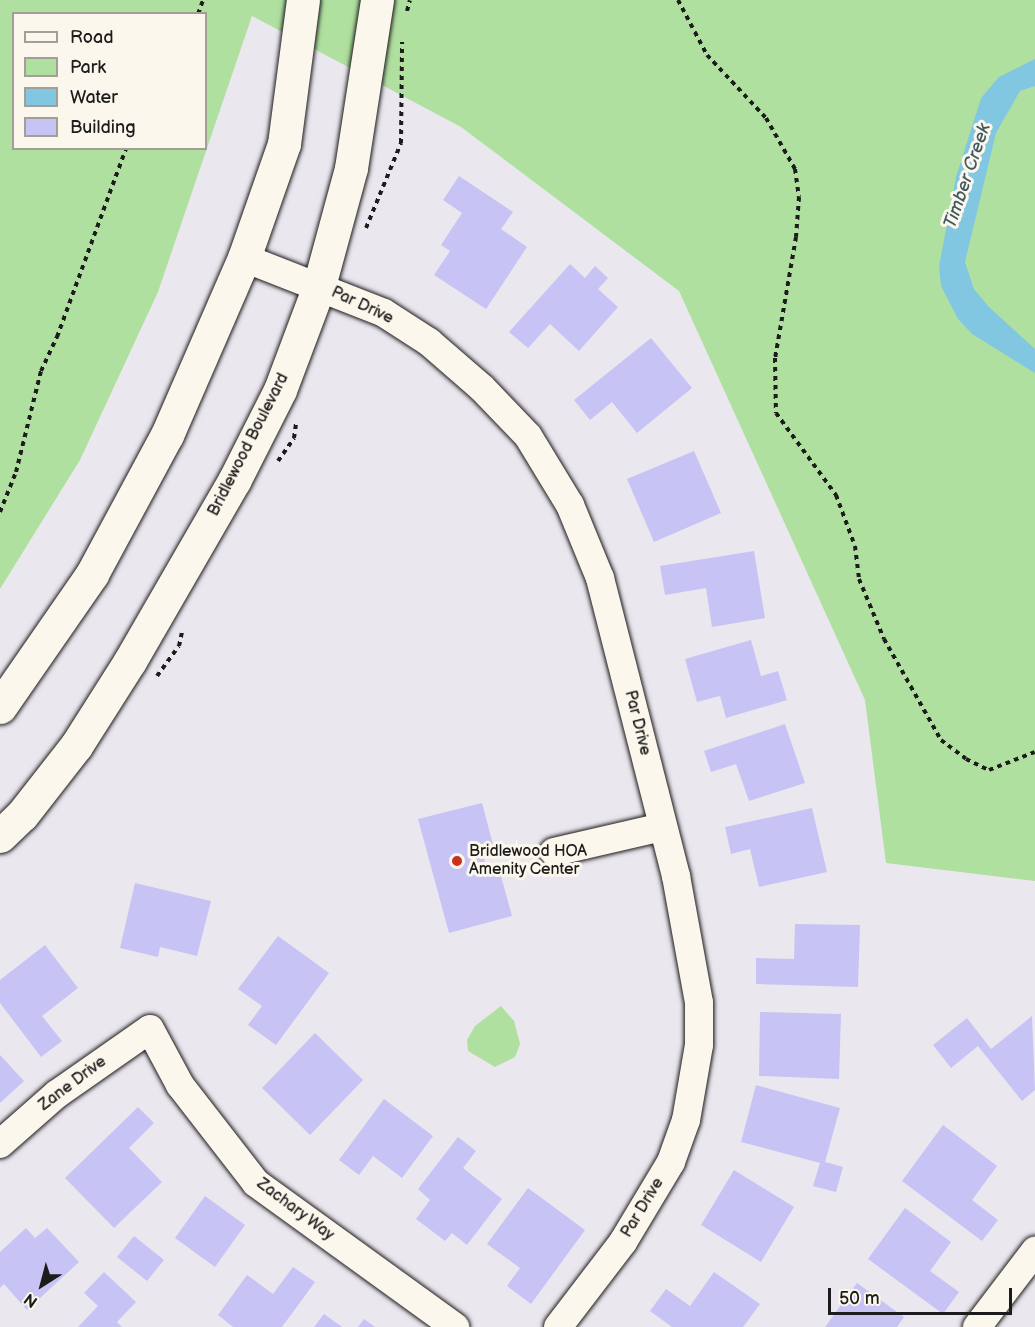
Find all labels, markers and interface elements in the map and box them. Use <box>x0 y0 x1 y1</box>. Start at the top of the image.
legend <box>12 12 207 150</box>
text: Road <box>70 27 114 48</box>
text: Park <box>70 57 106 78</box>
text: Water <box>70 87 118 108</box>
text: Building <box>70 117 136 138</box>
water label: Timber Creek <box>940 121 996 231</box>
street label: Par Drive <box>328 283 396 329</box>
street label: Bridlewood Boulevard <box>205 370 293 520</box>
street label: Par Drive <box>620 689 654 757</box>
place label: Bridlewood HOA Amenity Center <box>469 842 587 880</box>
marker: Bridlewood HOA Amenity Center <box>450 854 464 868</box>
street label: Zane Drive <box>36 1052 110 1116</box>
street label: Zachary Way <box>252 1174 338 1246</box>
street label: Par Drive <box>618 1175 668 1241</box>
north arrow <box>12 1255 72 1315</box>
scale bar <box>831 1276 1016 1314</box>
text: 50 m <box>839 1288 880 1309</box>
text: N <box>21 1289 42 1311</box>

